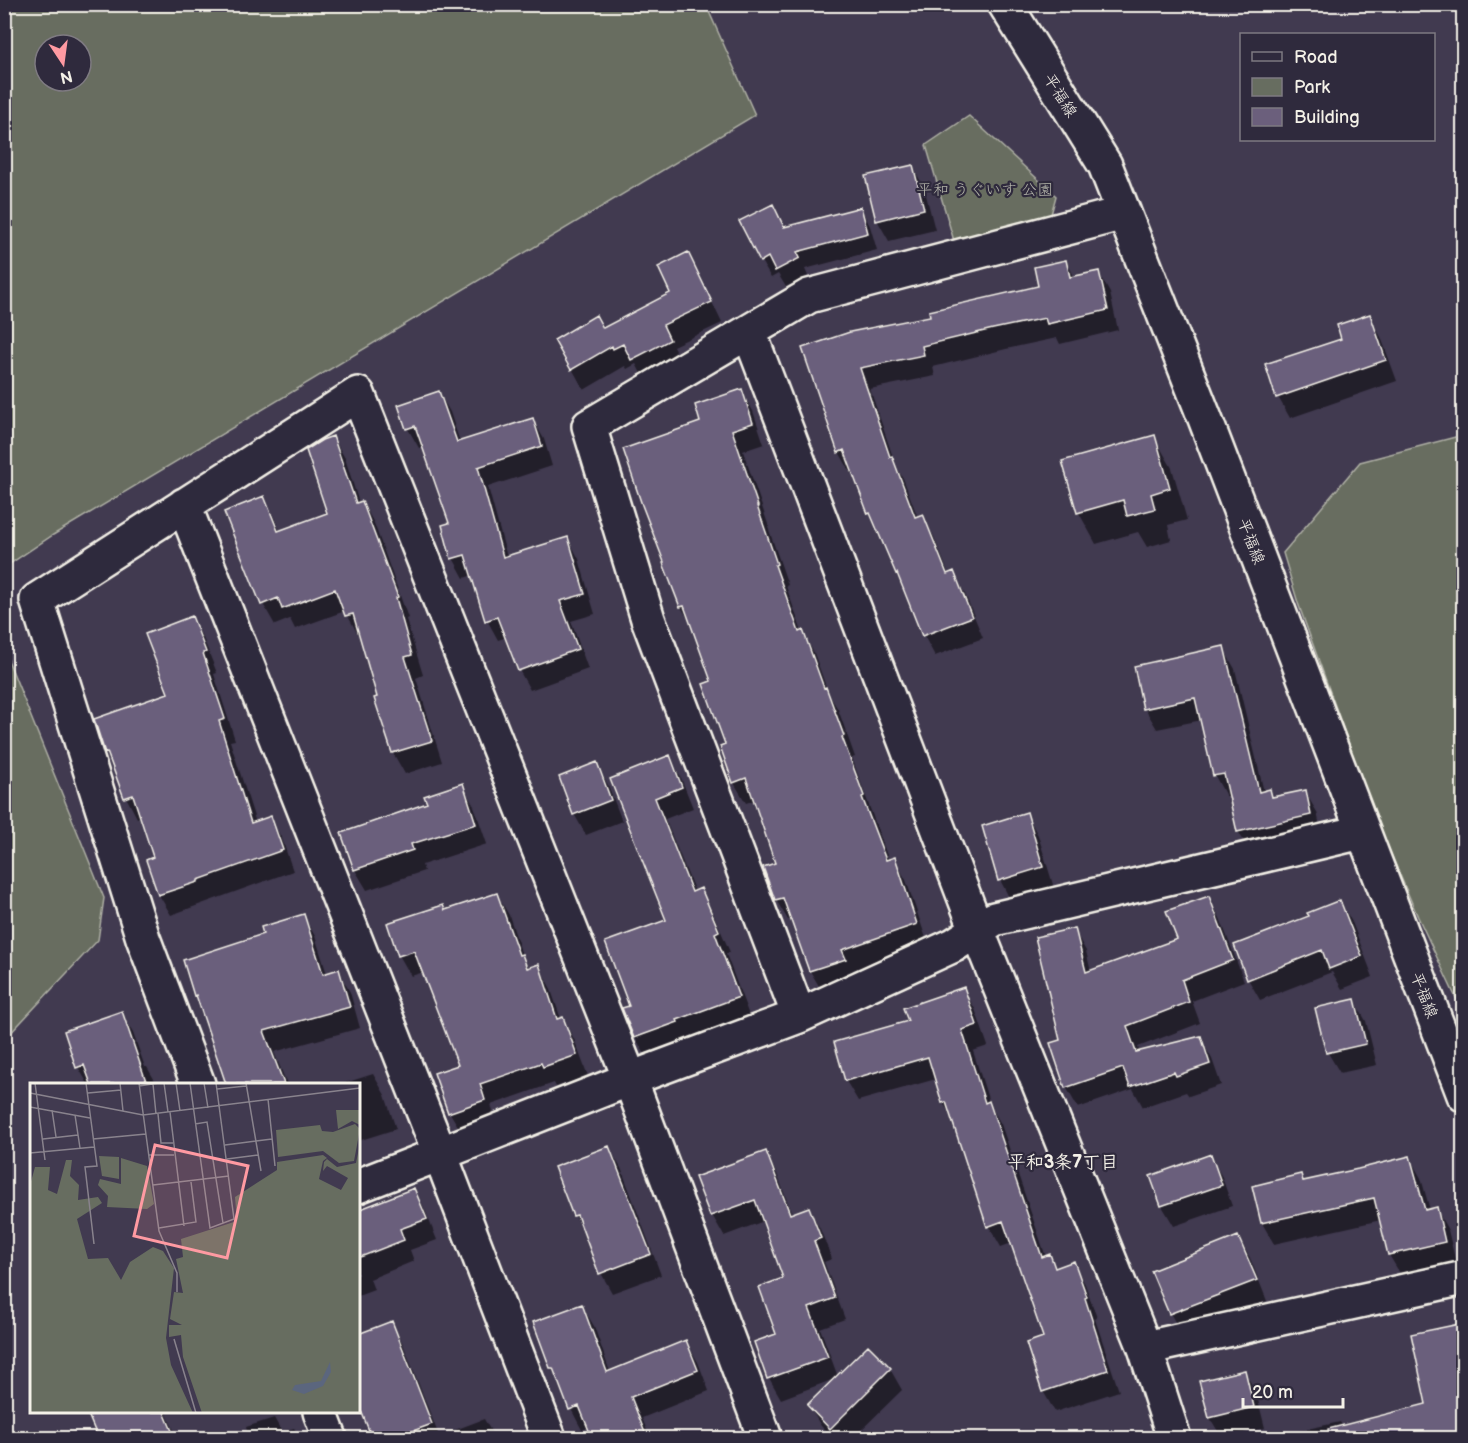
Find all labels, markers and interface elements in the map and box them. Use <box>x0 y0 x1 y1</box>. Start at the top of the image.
north arrow <box>33 33 93 93</box>
legend <box>1240 33 1435 141</box>
text: Road <box>1294 47 1338 68</box>
text: N <box>58 66 74 87</box>
street label: 平福線 <box>1039 70 1081 121</box>
text: Park <box>1294 77 1330 98</box>
text: Building <box>1294 107 1360 128</box>
park label: 平和 うぐいす 公園 <box>917 181 1053 200</box>
street label: 平福線 <box>1233 516 1268 567</box>
street label: 平福線 <box>1406 970 1441 1021</box>
inset map <box>30 1083 360 1413</box>
district label: 平和3条7丁目 <box>1008 1152 1118 1173</box>
scale bar <box>1243 1371 1344 1409</box>
text: 20 m <box>1252 1382 1293 1403</box>

